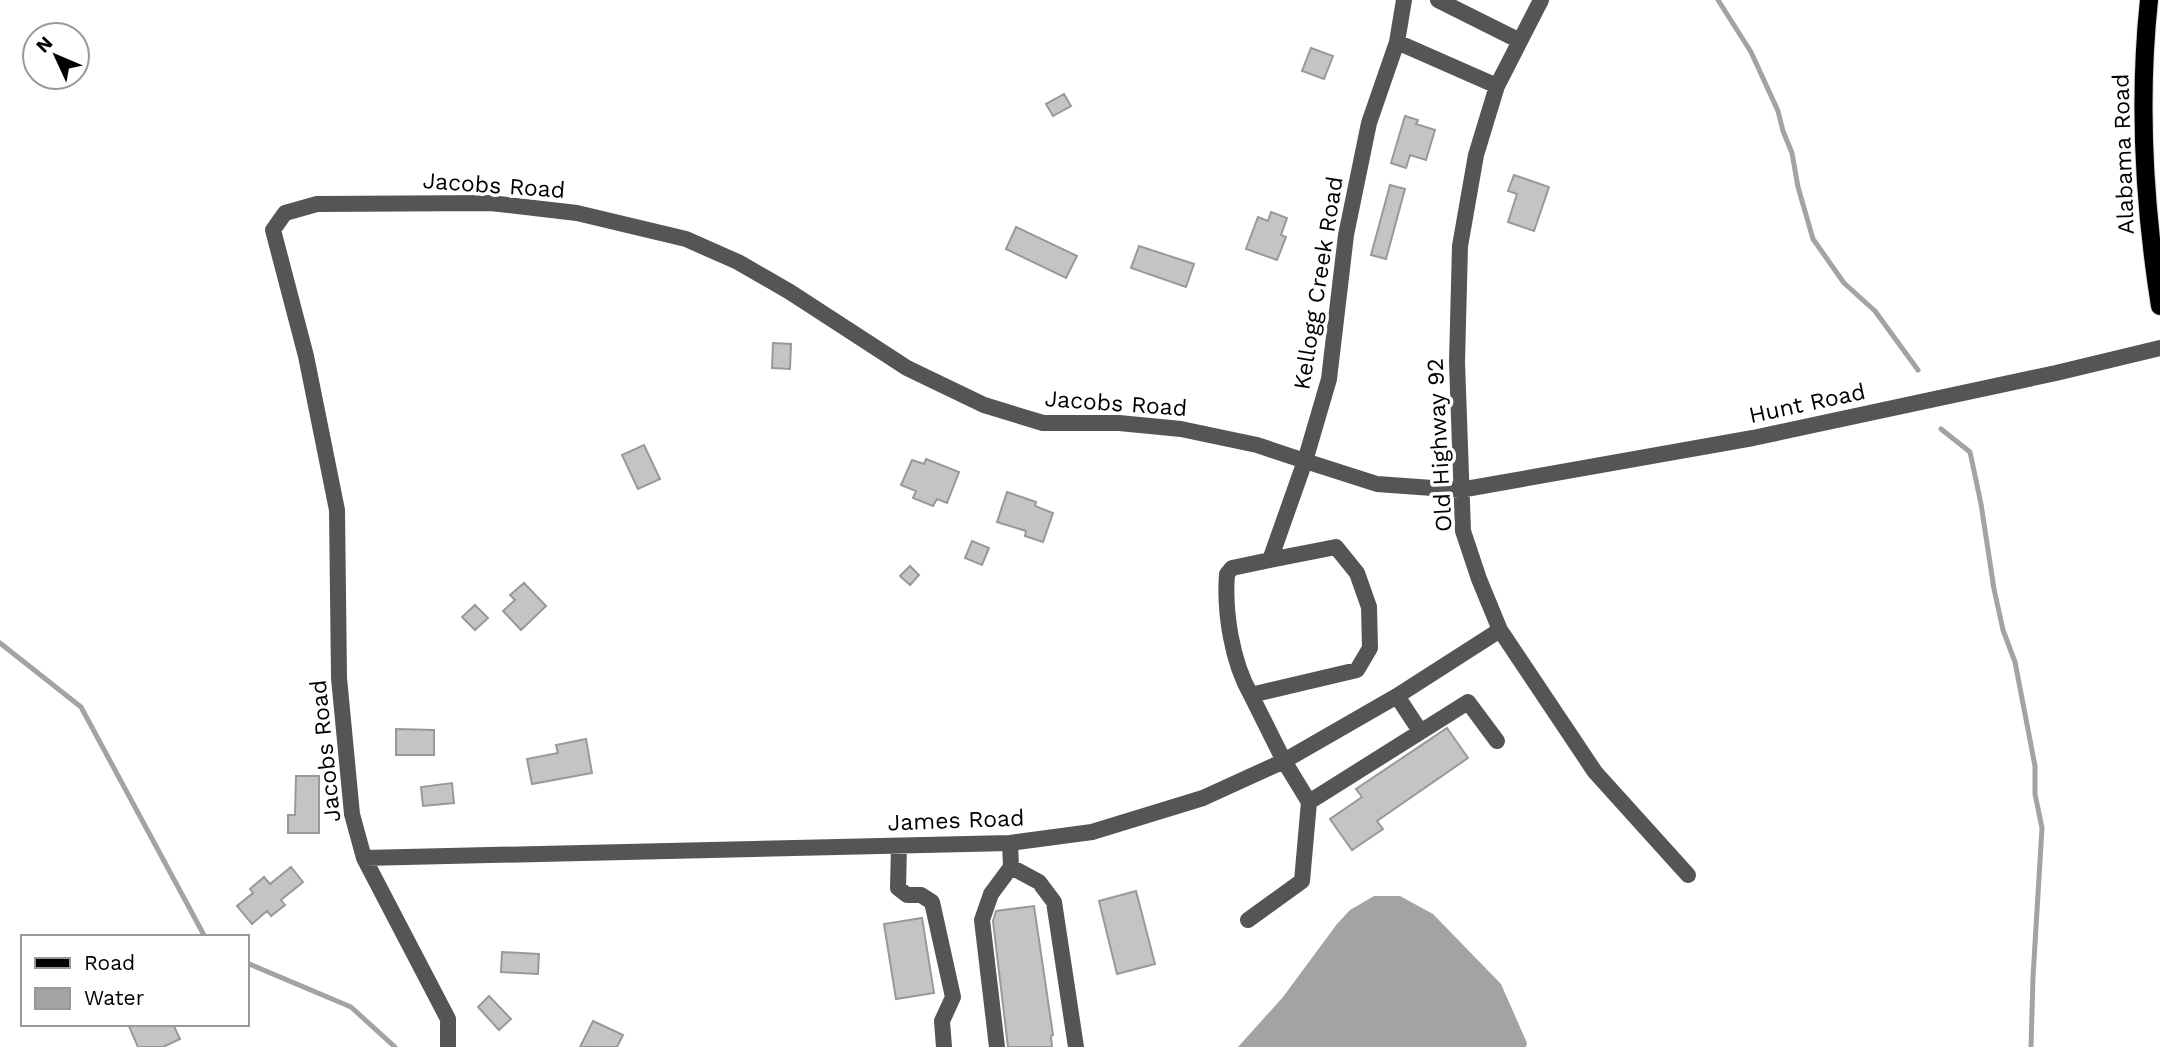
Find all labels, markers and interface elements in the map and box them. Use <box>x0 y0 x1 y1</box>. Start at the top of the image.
north arrow <box>21 21 91 91</box>
text: N <box>31 31 57 58</box>
street label: Alabama Road <box>2107 73 2140 235</box>
street label: Jacobs Road <box>422 167 566 204</box>
street label: Kellogg Creek Road <box>1288 175 1349 392</box>
street label: Old Highway 92 <box>1421 357 1458 532</box>
street label: Hunt Road <box>1746 378 1868 429</box>
street label: Jacobs Road <box>1044 385 1188 422</box>
street label: Jacobs Road <box>305 679 346 823</box>
street label: James Road <box>887 805 1025 836</box>
legend <box>21 935 248 1026</box>
text: Road <box>84 950 135 975</box>
text: Water <box>84 985 145 1010</box>

